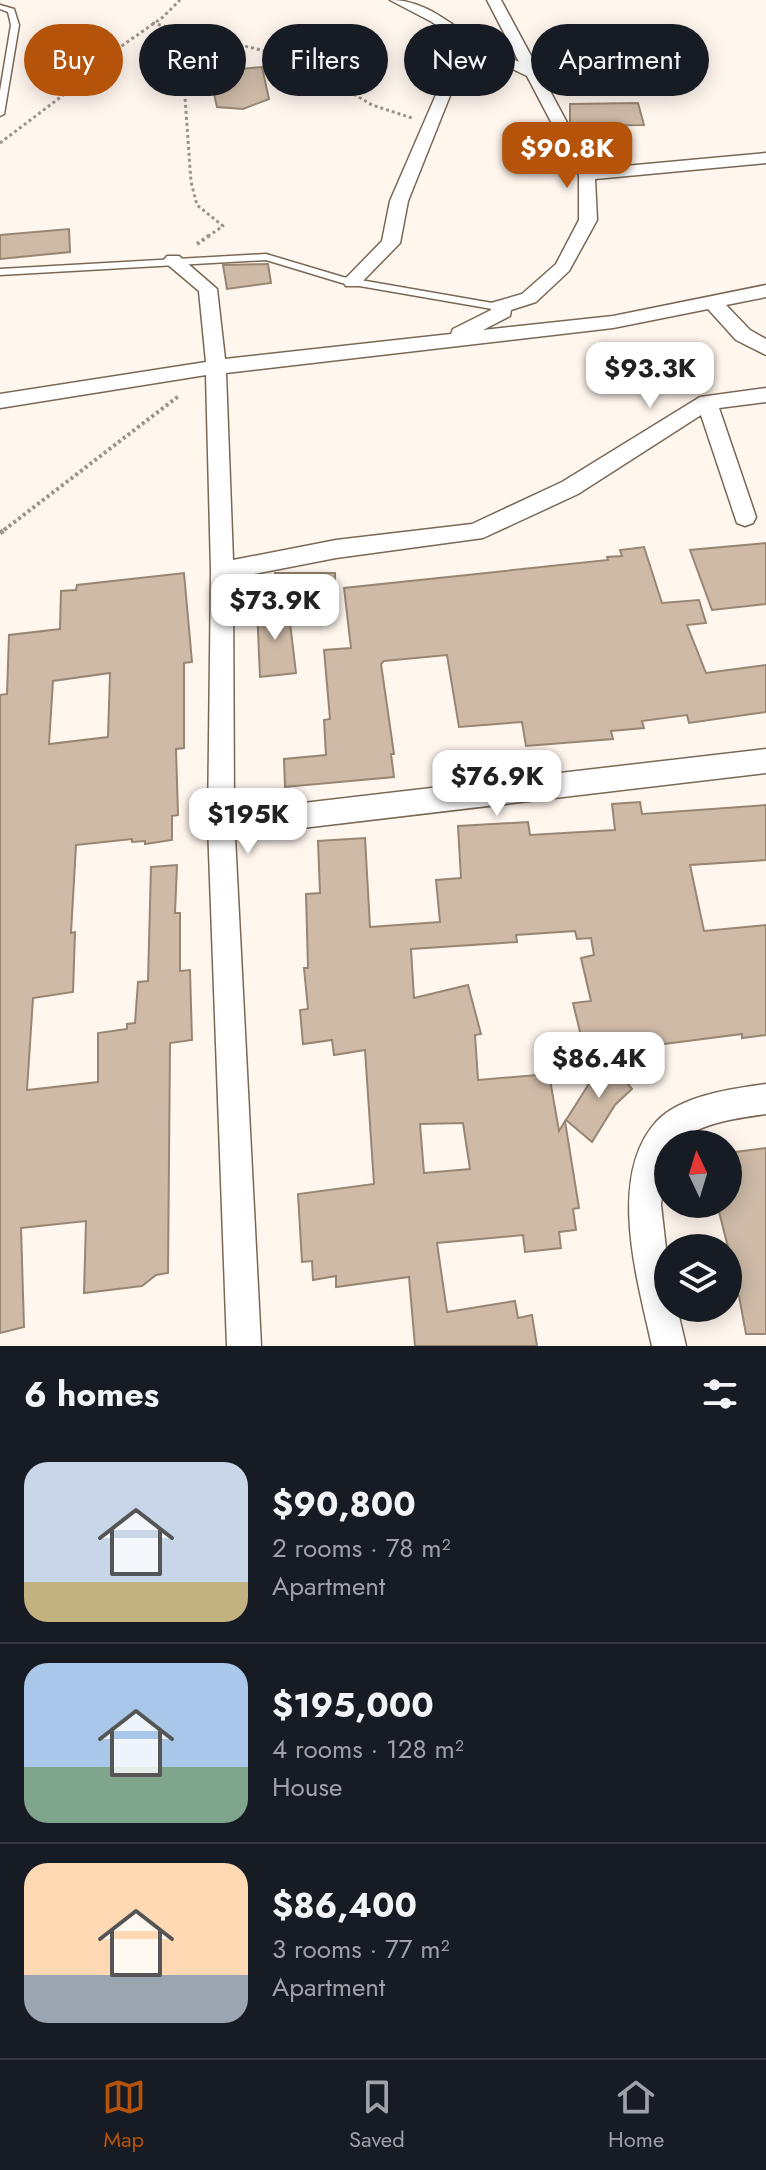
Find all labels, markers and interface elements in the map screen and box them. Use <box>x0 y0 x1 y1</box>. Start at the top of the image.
chip: Buy <box>24 24 123 96</box>
chip: Rent <box>139 24 246 96</box>
chip: Filters <box>262 24 388 96</box>
chip: New <box>404 24 515 96</box>
chip: Apartment <box>531 24 709 96</box>
pin: $90.8K <box>502 122 632 190</box>
text: $90.8K <box>520 129 614 167</box>
pin: $93.3K <box>585 342 715 410</box>
text: $93.3K <box>604 349 696 387</box>
pin: $73.9K <box>210 574 340 642</box>
text: $73.9K <box>229 581 321 619</box>
pin: $76.9K <box>432 750 562 818</box>
text: $76.9K <box>450 757 544 795</box>
pin: $195K <box>192 788 304 856</box>
text: $195K <box>207 795 289 833</box>
pin: $86.4K <box>534 1032 664 1100</box>
text: $86.4K <box>552 1039 646 1077</box>
north arrow <box>654 1130 742 1218</box>
map controls <box>654 1130 742 1322</box>
button: layers <box>654 1234 742 1322</box>
text: 6 homes <box>24 1370 159 1419</box>
icon: filters <box>698 1372 742 1416</box>
text: $90,800 <box>272 1480 416 1529</box>
icon: home <box>88 1494 184 1590</box>
text: 2 rooms · 78 m² <box>272 1529 451 1567</box>
text: Apartment <box>272 1567 385 1605</box>
text: $195,000 <box>272 1681 434 1730</box>
icon: home <box>88 1695 184 1791</box>
text: 4 rooms · 128 m² <box>272 1730 464 1768</box>
text: House <box>272 1768 342 1806</box>
text: $86,400 <box>272 1881 417 1930</box>
icon: home <box>88 1895 184 1991</box>
text: 3 rooms · 77 m² <box>272 1930 449 1968</box>
text: Apartment <box>272 1968 385 2006</box>
tab: Map <box>102 2075 146 2155</box>
tab: Saved <box>349 2075 405 2155</box>
tab: Home <box>608 2075 664 2155</box>

